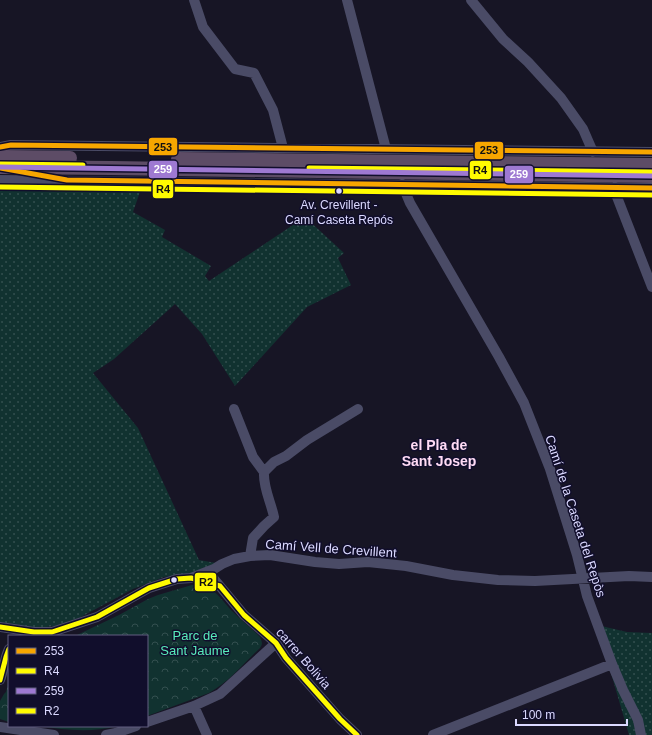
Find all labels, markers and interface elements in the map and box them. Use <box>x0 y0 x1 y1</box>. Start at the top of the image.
line badge: 253 <box>148 137 178 156</box>
text: 253 <box>154 141 172 153</box>
line badge: 253 <box>474 141 504 160</box>
text: 253 <box>480 144 498 156</box>
line badge: 259 <box>148 160 178 179</box>
line badge: R4 <box>469 160 492 180</box>
text: 259 <box>154 163 172 175</box>
text: R4 <box>473 164 488 176</box>
line badge: 259 <box>504 165 534 184</box>
text: 259 <box>510 168 528 180</box>
line badge: R4 <box>152 179 174 199</box>
text: R4 <box>156 183 171 195</box>
marker: Av. Crevillent - Camí Caseta Repós <box>334 186 344 196</box>
place label: Av. Crevillent - Camí Caseta Repós <box>285 198 393 227</box>
street label: Camí de la Caseta del Repòs <box>542 433 609 600</box>
district label: el Pla de Sant Josep <box>402 437 476 469</box>
street label: Camí Vell de Crevillent <box>265 536 397 561</box>
line badge: R2 <box>194 572 217 592</box>
unlabelled marker <box>169 575 179 585</box>
text: R2 <box>199 576 213 588</box>
street label: carrer Bolivia <box>273 625 335 692</box>
park label: Parc de Sant Jaume <box>160 628 230 658</box>
legend <box>8 635 148 727</box>
text: 253 <box>44 644 64 658</box>
text: R4 <box>44 664 60 678</box>
text: 259 <box>44 684 64 698</box>
scale bar <box>516 701 627 727</box>
text: R2 <box>44 704 60 718</box>
text: 100 m <box>522 708 555 722</box>

